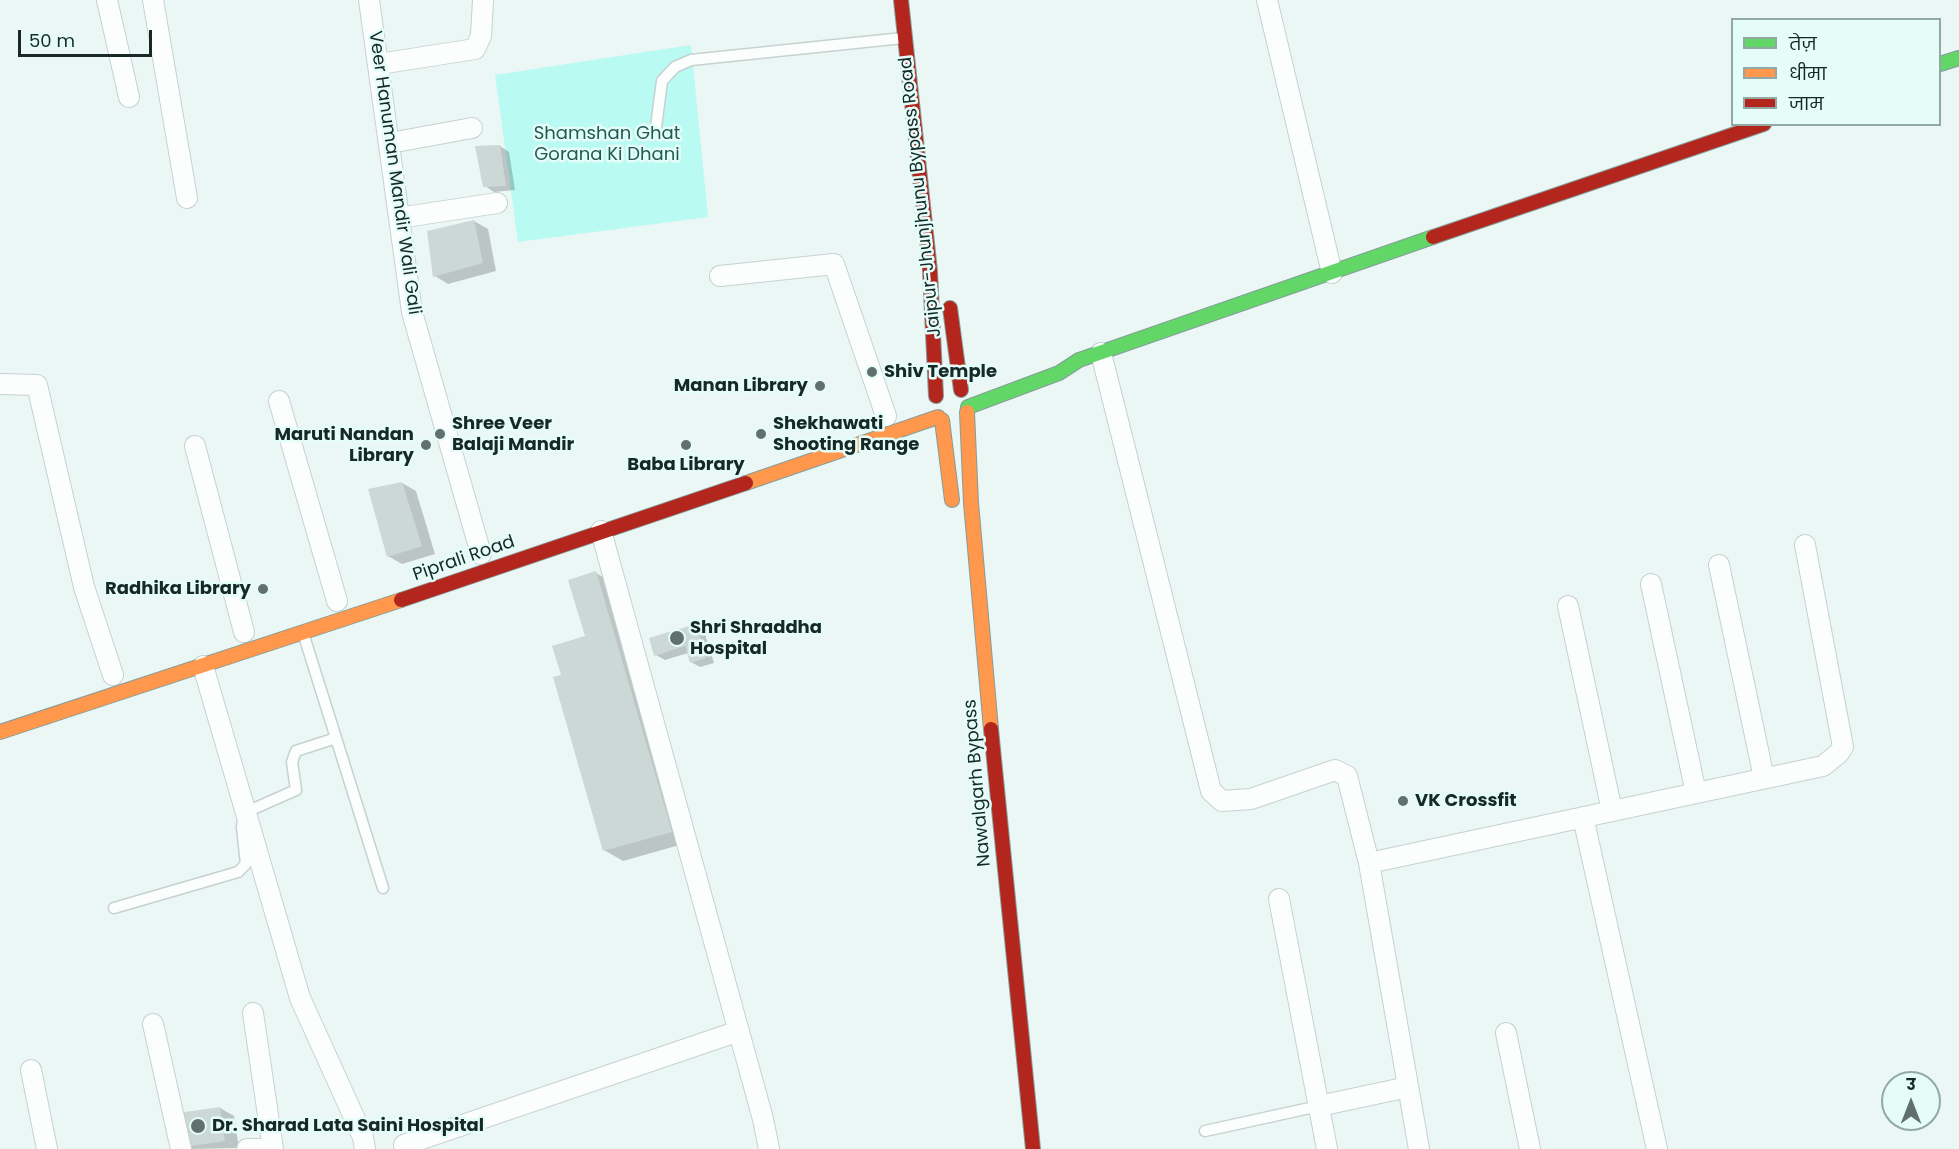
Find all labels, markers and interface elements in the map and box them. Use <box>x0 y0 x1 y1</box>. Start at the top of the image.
scale bar <box>21 18 154 56</box>
legend <box>1731 18 1941 126</box>
text: 50 m <box>29 28 75 53</box>
street label: Veer Hanuman Mandir Wali Gali <box>363 30 425 316</box>
text: तेज़ <box>1789 31 1817 56</box>
street label: Jaipur-Jhunjhunu Bypass Road <box>896 56 946 338</box>
text: धीमा <box>1789 61 1827 86</box>
text: जाम <box>1789 91 1824 116</box>
park label: Shamshan Ghat Gorana Ki Dhani <box>534 123 680 166</box>
place label: Shiv Temple <box>884 361 997 383</box>
marker: Shiv Temple <box>865 365 879 379</box>
place label: Manan Library <box>674 375 808 397</box>
marker: Manan Library <box>813 379 827 393</box>
place label: Shree Veer Balaji Mandir <box>452 413 574 456</box>
place label: Shekhawati Shooting Range <box>773 413 919 456</box>
place label: Maruti Nandan Library <box>275 424 414 466</box>
marker: Shree Veer Balaji Mandir <box>433 427 447 441</box>
marker: Shekhawati Shooting Range <box>754 427 768 441</box>
marker: Maruti Nandan Library <box>419 438 433 452</box>
marker: Baba Library <box>679 438 693 452</box>
place label: Baba Library <box>627 454 745 476</box>
street label: Piprali Road <box>410 531 518 587</box>
place label: Radhika Library <box>105 578 251 600</box>
marker: Radhika Library <box>256 582 270 596</box>
place label: Shri Shraddha Hospital <box>690 617 822 660</box>
marker: Shri Shraddha Hospital <box>668 629 686 647</box>
street label: Nawalgarh Bypass <box>960 698 996 868</box>
place label: VK Crossfit <box>1415 790 1517 812</box>
marker: VK Crossfit <box>1396 794 1410 808</box>
north arrow <box>1881 1071 1941 1131</box>
text: उ <box>1906 1073 1916 1096</box>
place label: Dr. Sharad Lata Saini Hospital <box>212 1115 484 1137</box>
marker: Dr. Sharad Lata Saini Hospital <box>189 1117 207 1135</box>

